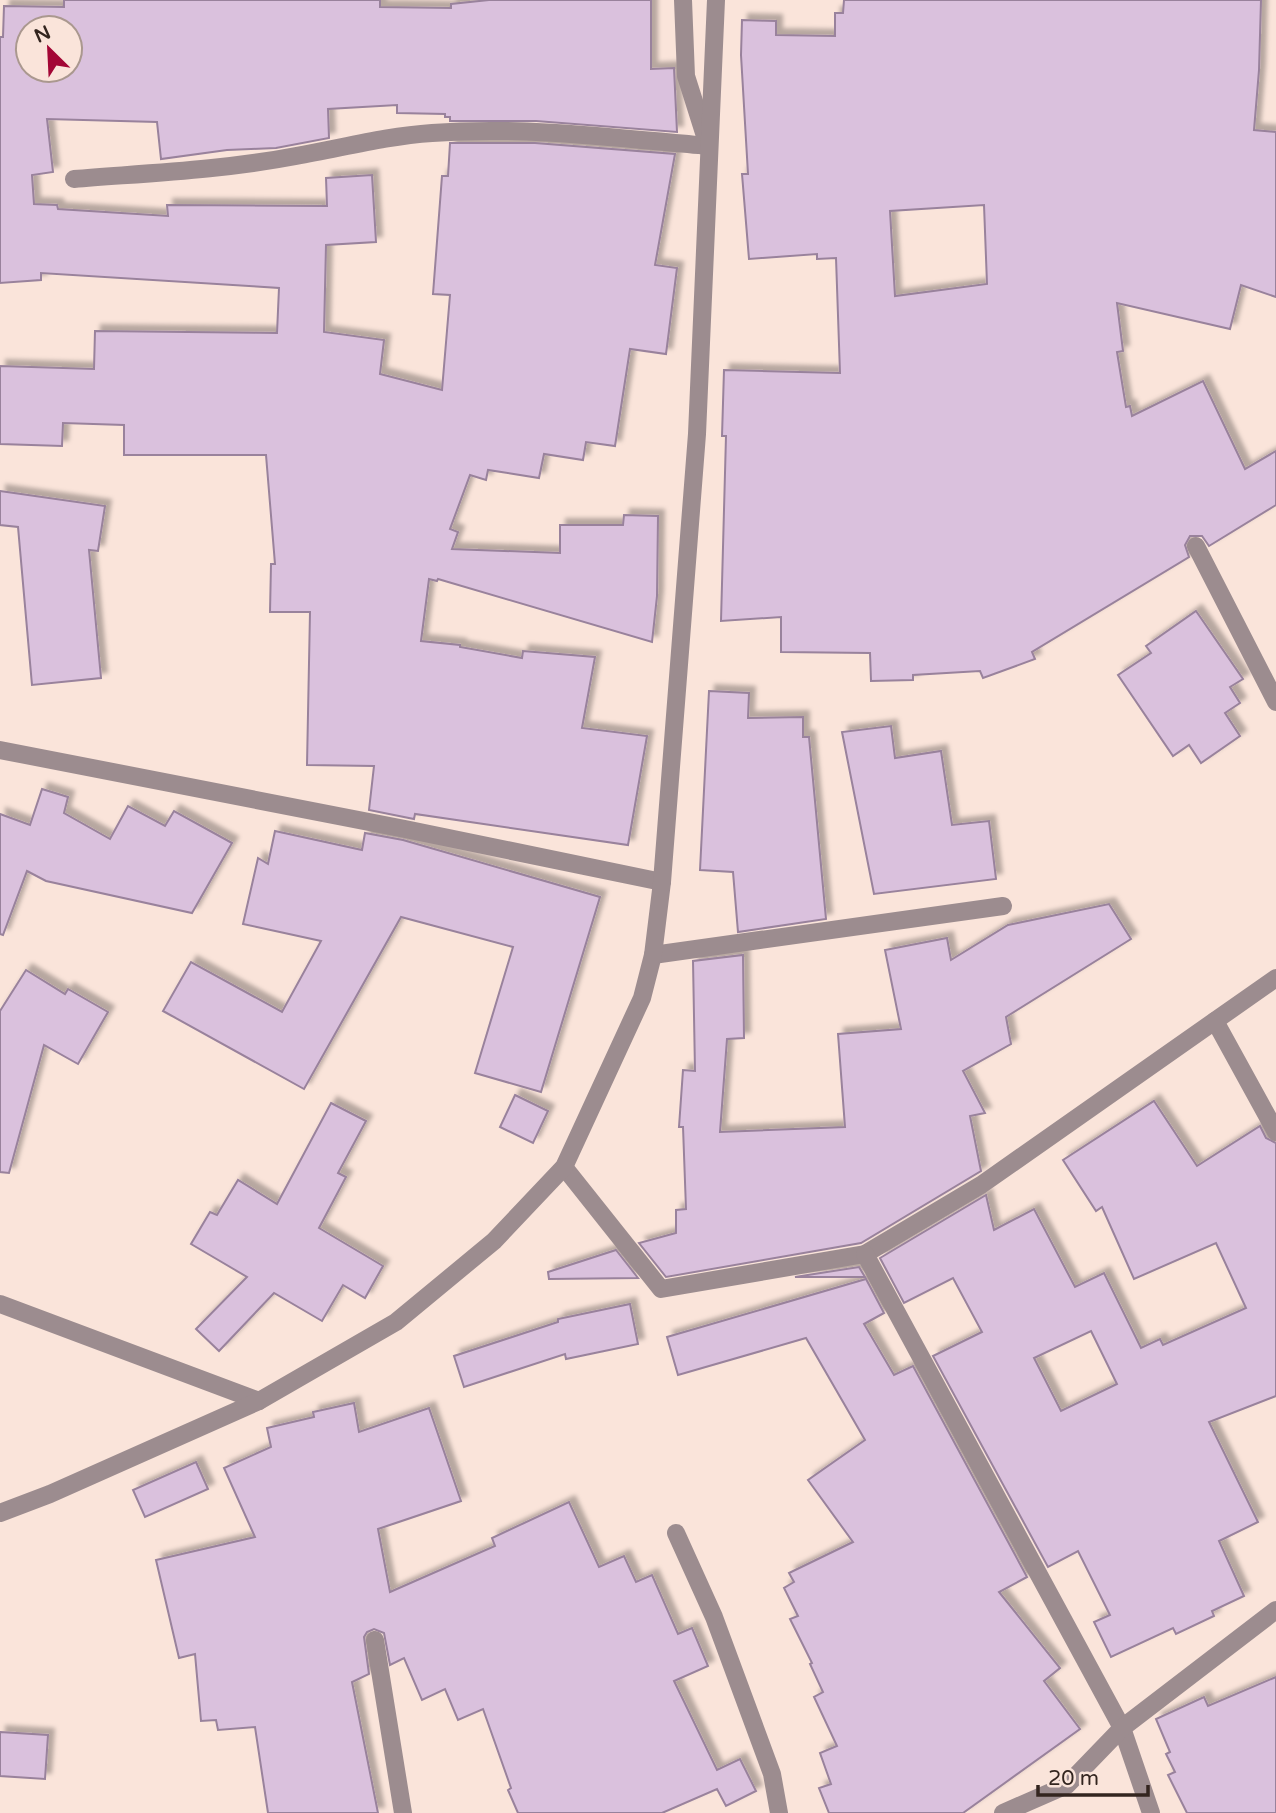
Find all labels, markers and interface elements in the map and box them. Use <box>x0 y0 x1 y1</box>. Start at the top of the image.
north arrow <box>14 14 84 84</box>
text: N <box>31 21 54 48</box>
scale bar <box>1038 1754 1148 1798</box>
text: 20 m <box>1048 1766 1099 1791</box>

